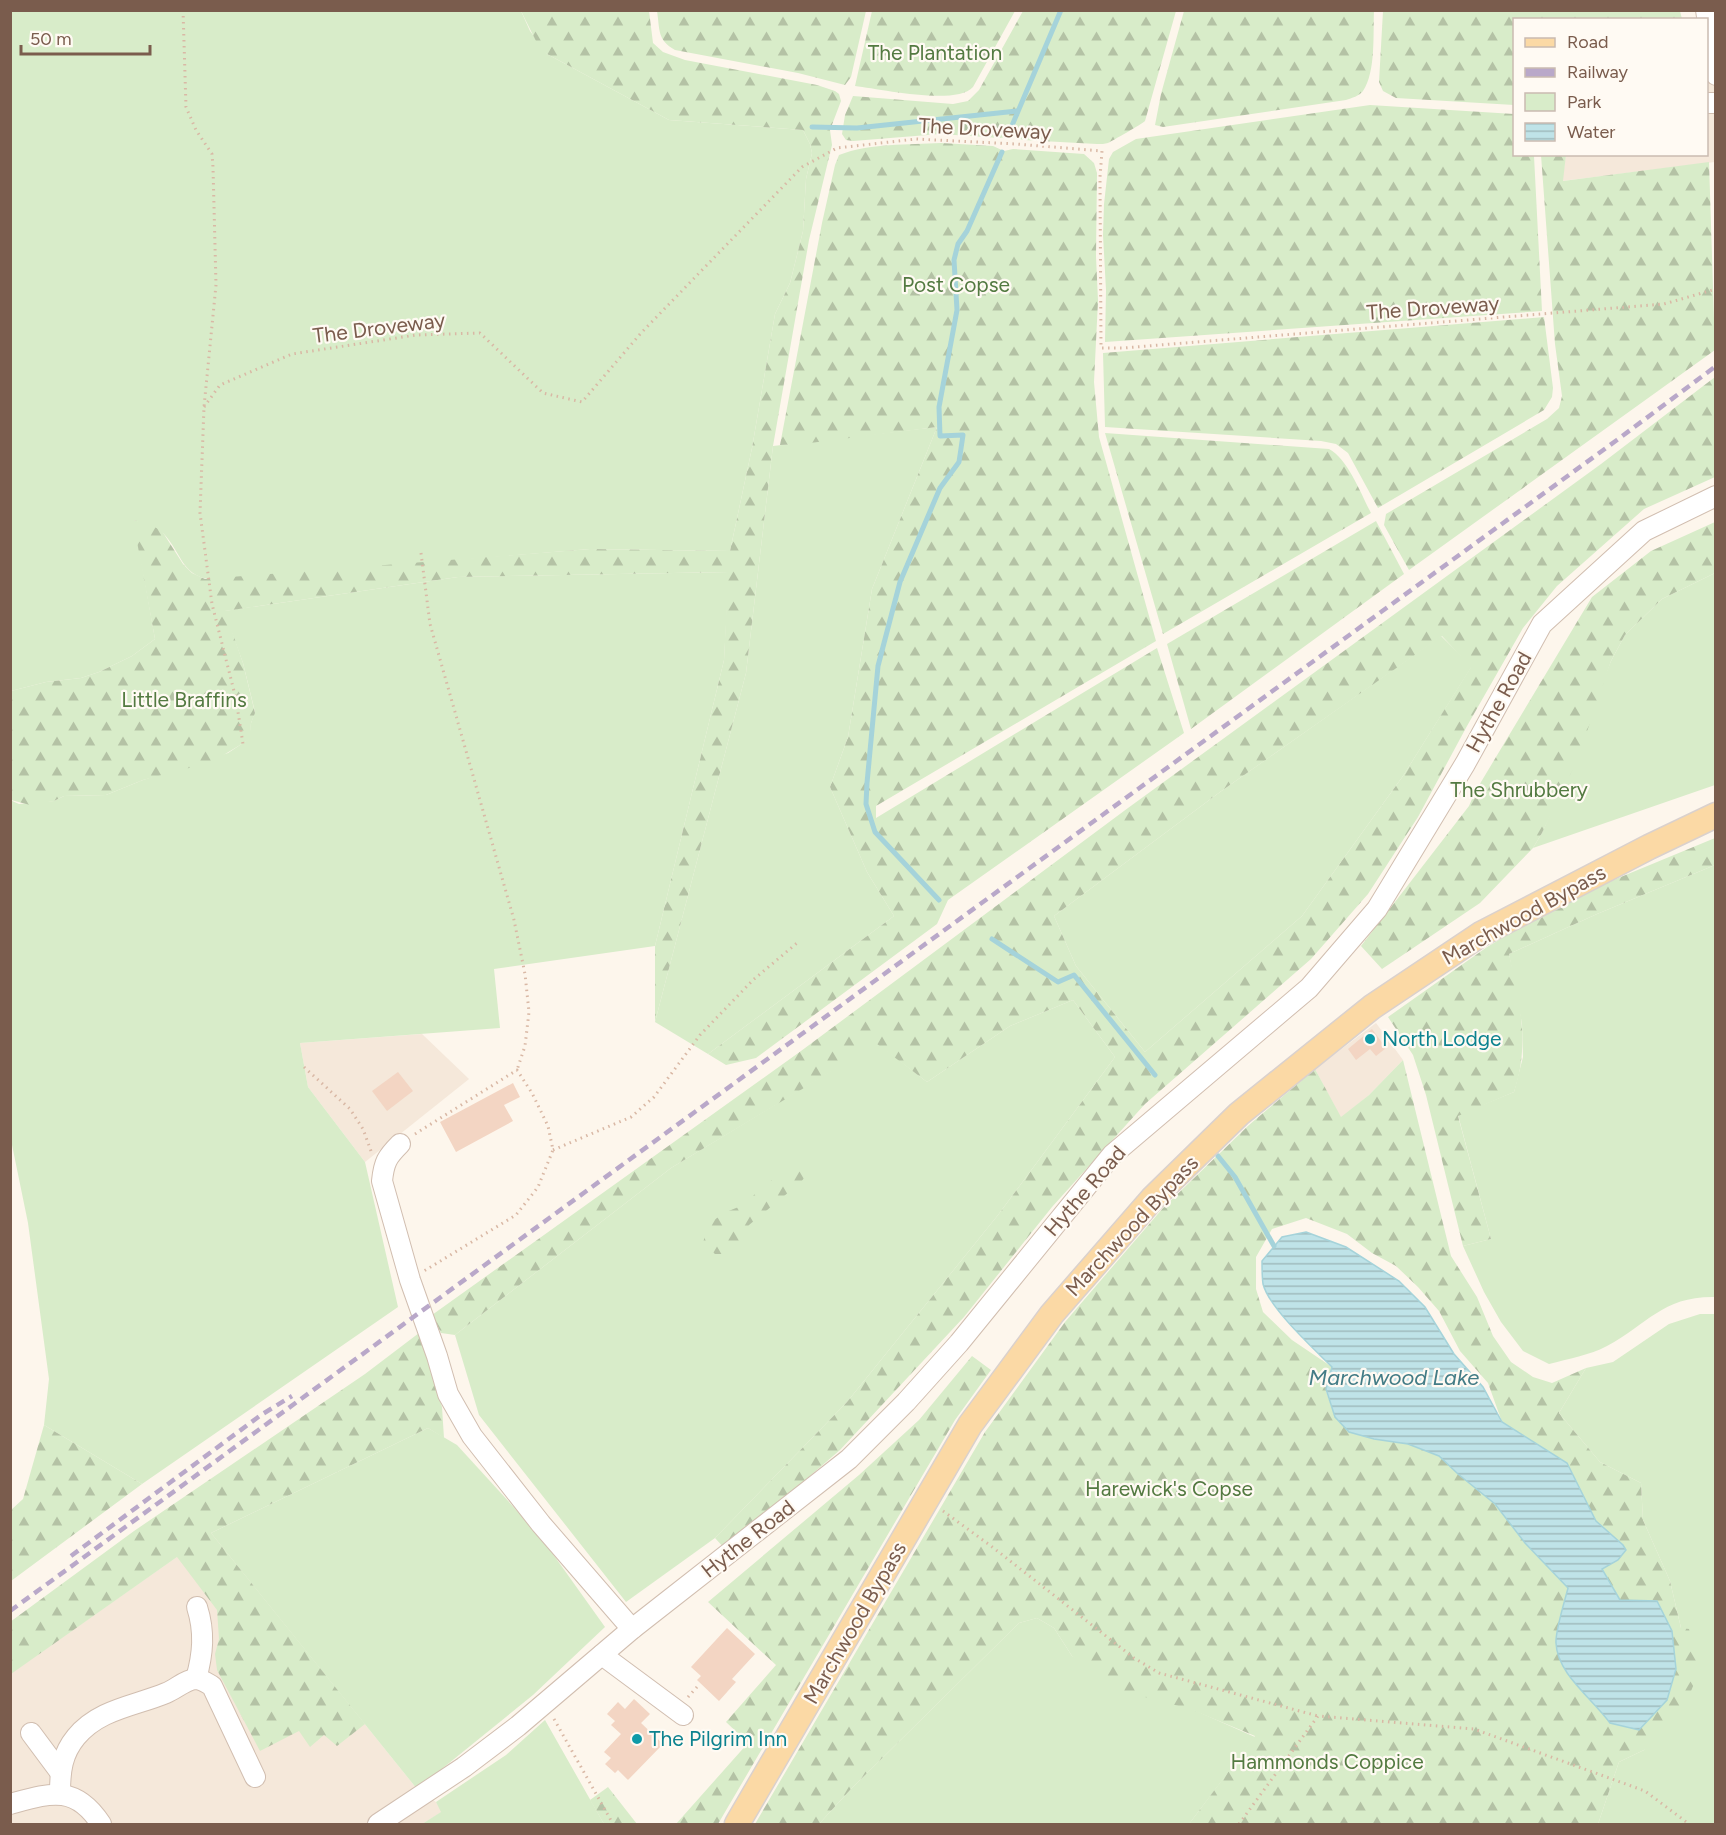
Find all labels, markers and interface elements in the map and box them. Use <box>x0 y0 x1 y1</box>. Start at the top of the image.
scale bar <box>21 18 150 56</box>
legend <box>1513 18 1708 156</box>
text: 50 m <box>30 28 72 50</box>
text: Road <box>1567 31 1608 53</box>
park label: The Plantation <box>868 40 1002 65</box>
text: Railway <box>1567 61 1629 83</box>
text: Park <box>1567 91 1602 113</box>
street label: The Droveway <box>918 113 1052 144</box>
text: Water <box>1567 121 1615 143</box>
park label: Post Copse <box>902 272 1010 297</box>
street label: The Droveway <box>1366 290 1500 325</box>
street label: The Droveway <box>311 307 447 348</box>
street label: Hythe Road <box>1461 647 1537 757</box>
park label: Little Braffins <box>121 687 247 712</box>
park label: The Shrubbery <box>1450 777 1588 802</box>
street label: Marchwood Bypass <box>1438 859 1610 970</box>
place label: North Lodge <box>1382 1026 1502 1051</box>
marker: North Lodge <box>1363 1032 1377 1046</box>
street label: Hythe Road <box>1039 1140 1131 1241</box>
street label: Marchwood Bypass <box>1060 1150 1203 1301</box>
water label: Marchwood Lake <box>1309 1364 1479 1391</box>
park label: Harewick's Copse <box>1085 1476 1253 1501</box>
street label: Hythe Road <box>696 1494 799 1583</box>
street label: Marchwood Bypass <box>798 1537 911 1708</box>
place label: The Pilgrim Inn <box>649 1726 787 1751</box>
marker: The Pilgrim Inn <box>630 1732 644 1746</box>
park label: Hammonds Coppice <box>1230 1749 1424 1774</box>

